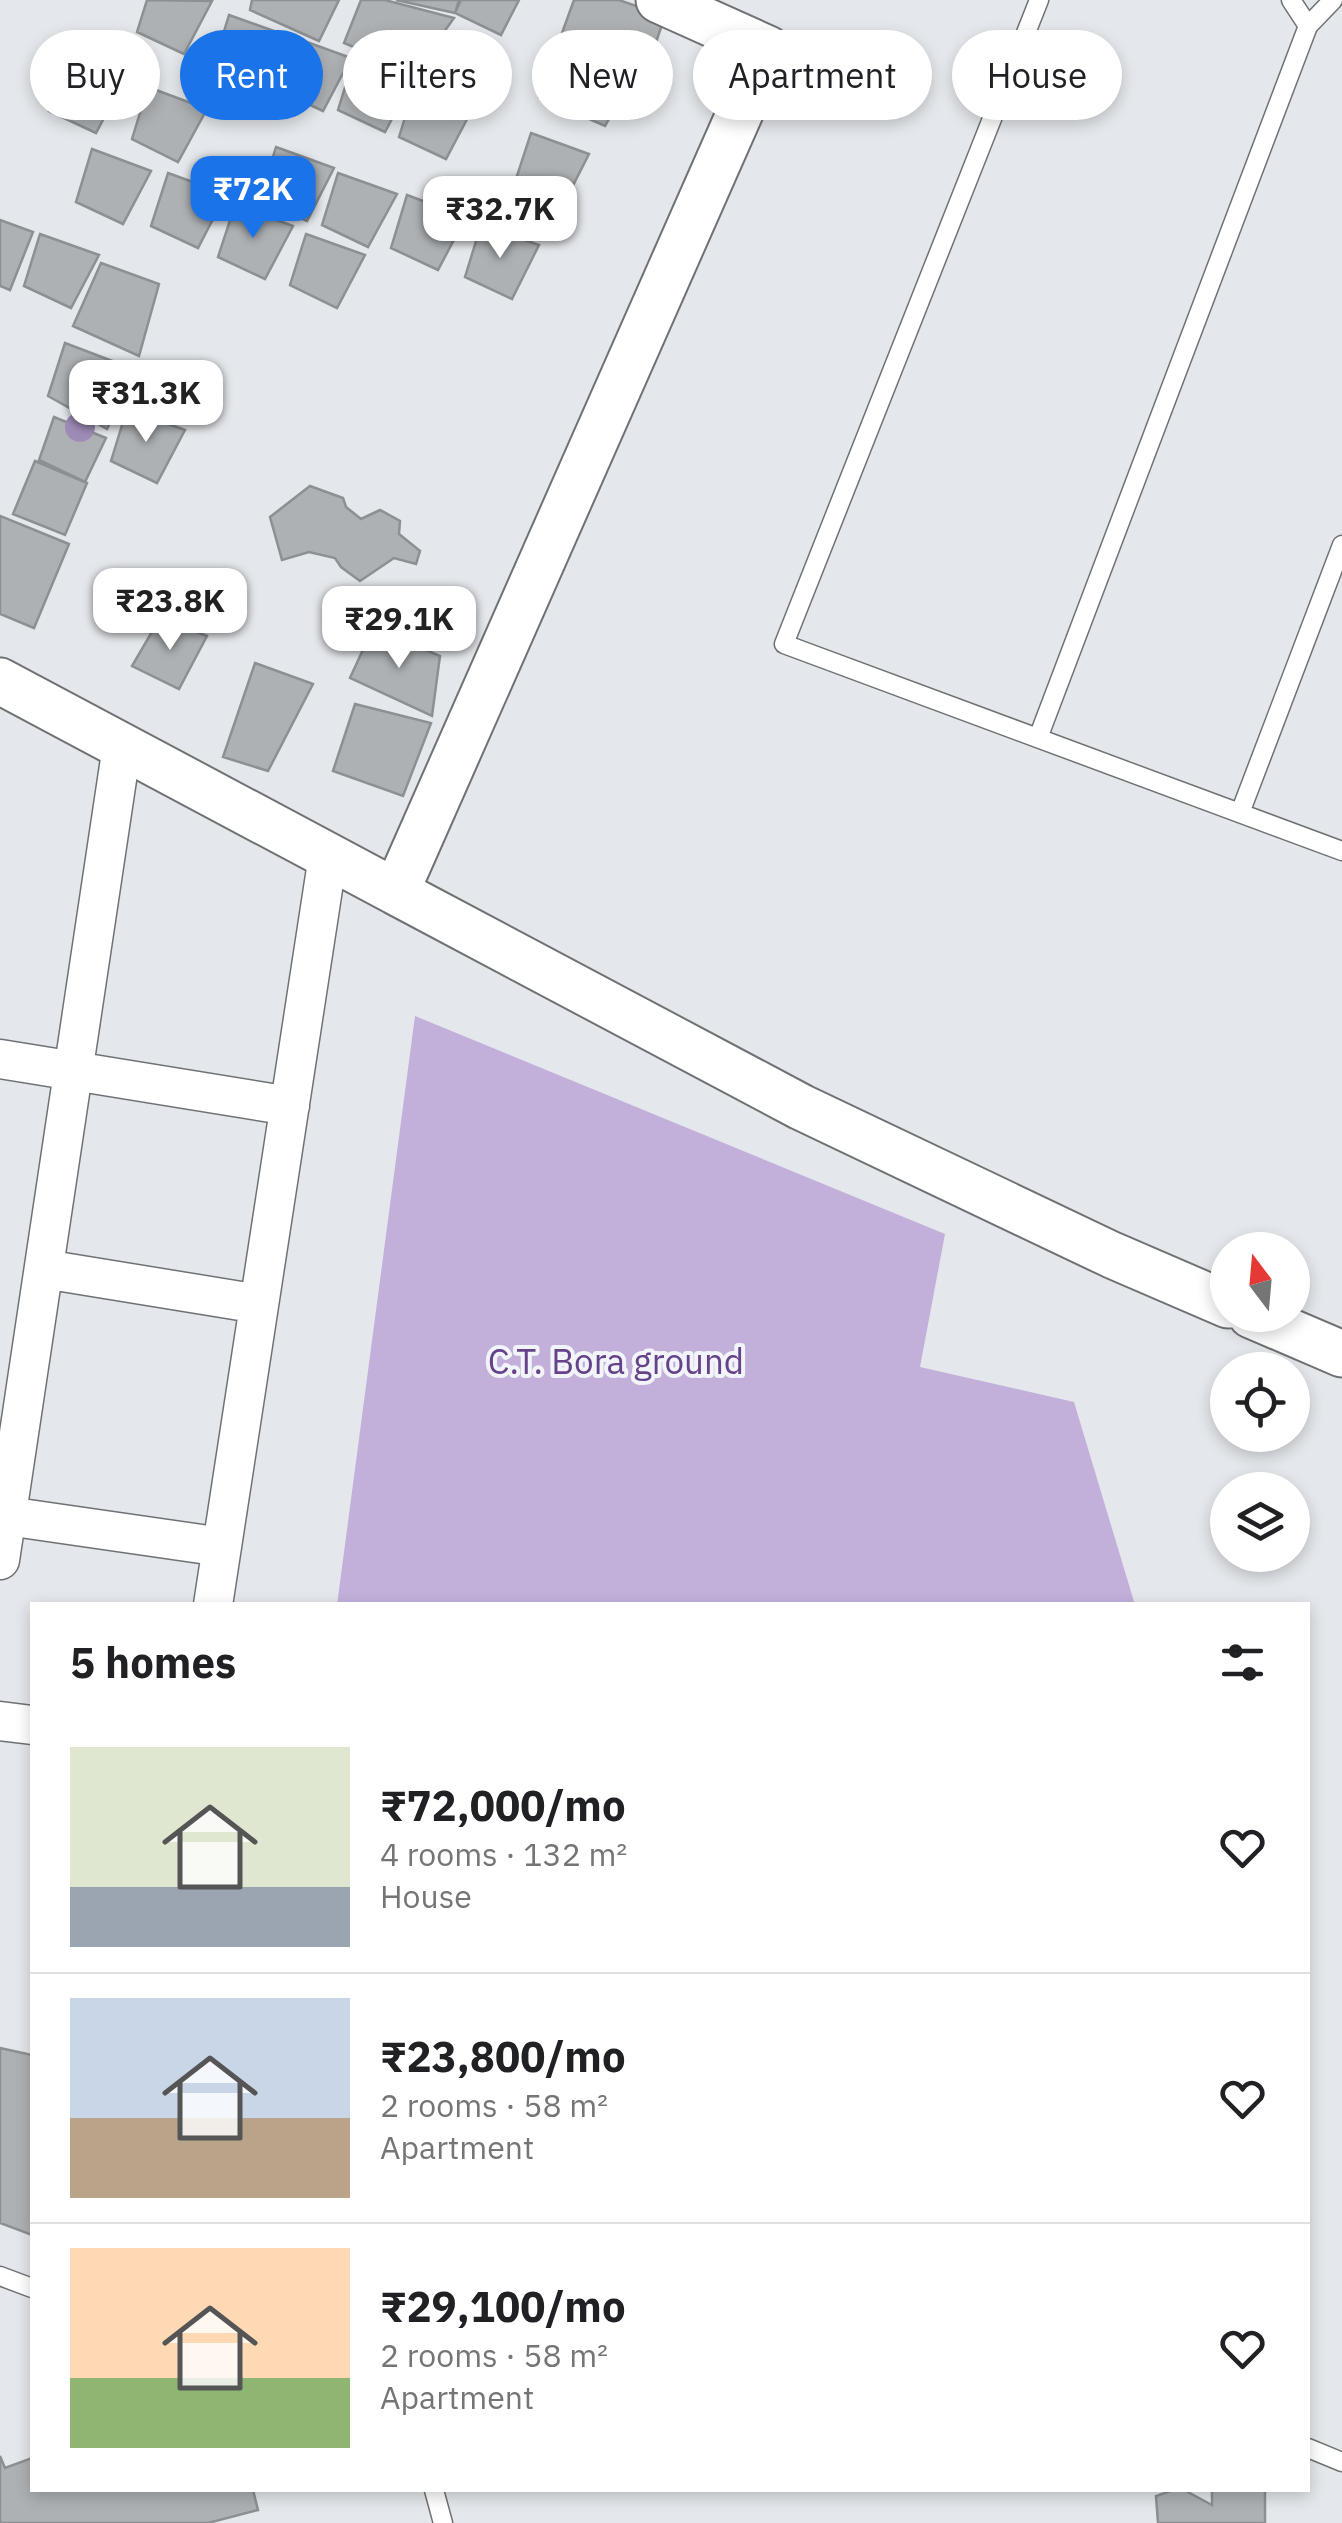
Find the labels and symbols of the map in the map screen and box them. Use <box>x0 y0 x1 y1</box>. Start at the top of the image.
pin: ₹72K <box>194 156 312 241</box>
pin: ₹32.7K <box>419 176 581 261</box>
pin: ₹31.3K <box>65 360 227 445</box>
pin: ₹23.8K <box>89 568 251 653</box>
pin: ₹29.1K <box>318 586 480 671</box>
north arrow <box>1210 1232 1310 1332</box>
park label: C.T. Bora ground <box>488 1338 744 1384</box>

